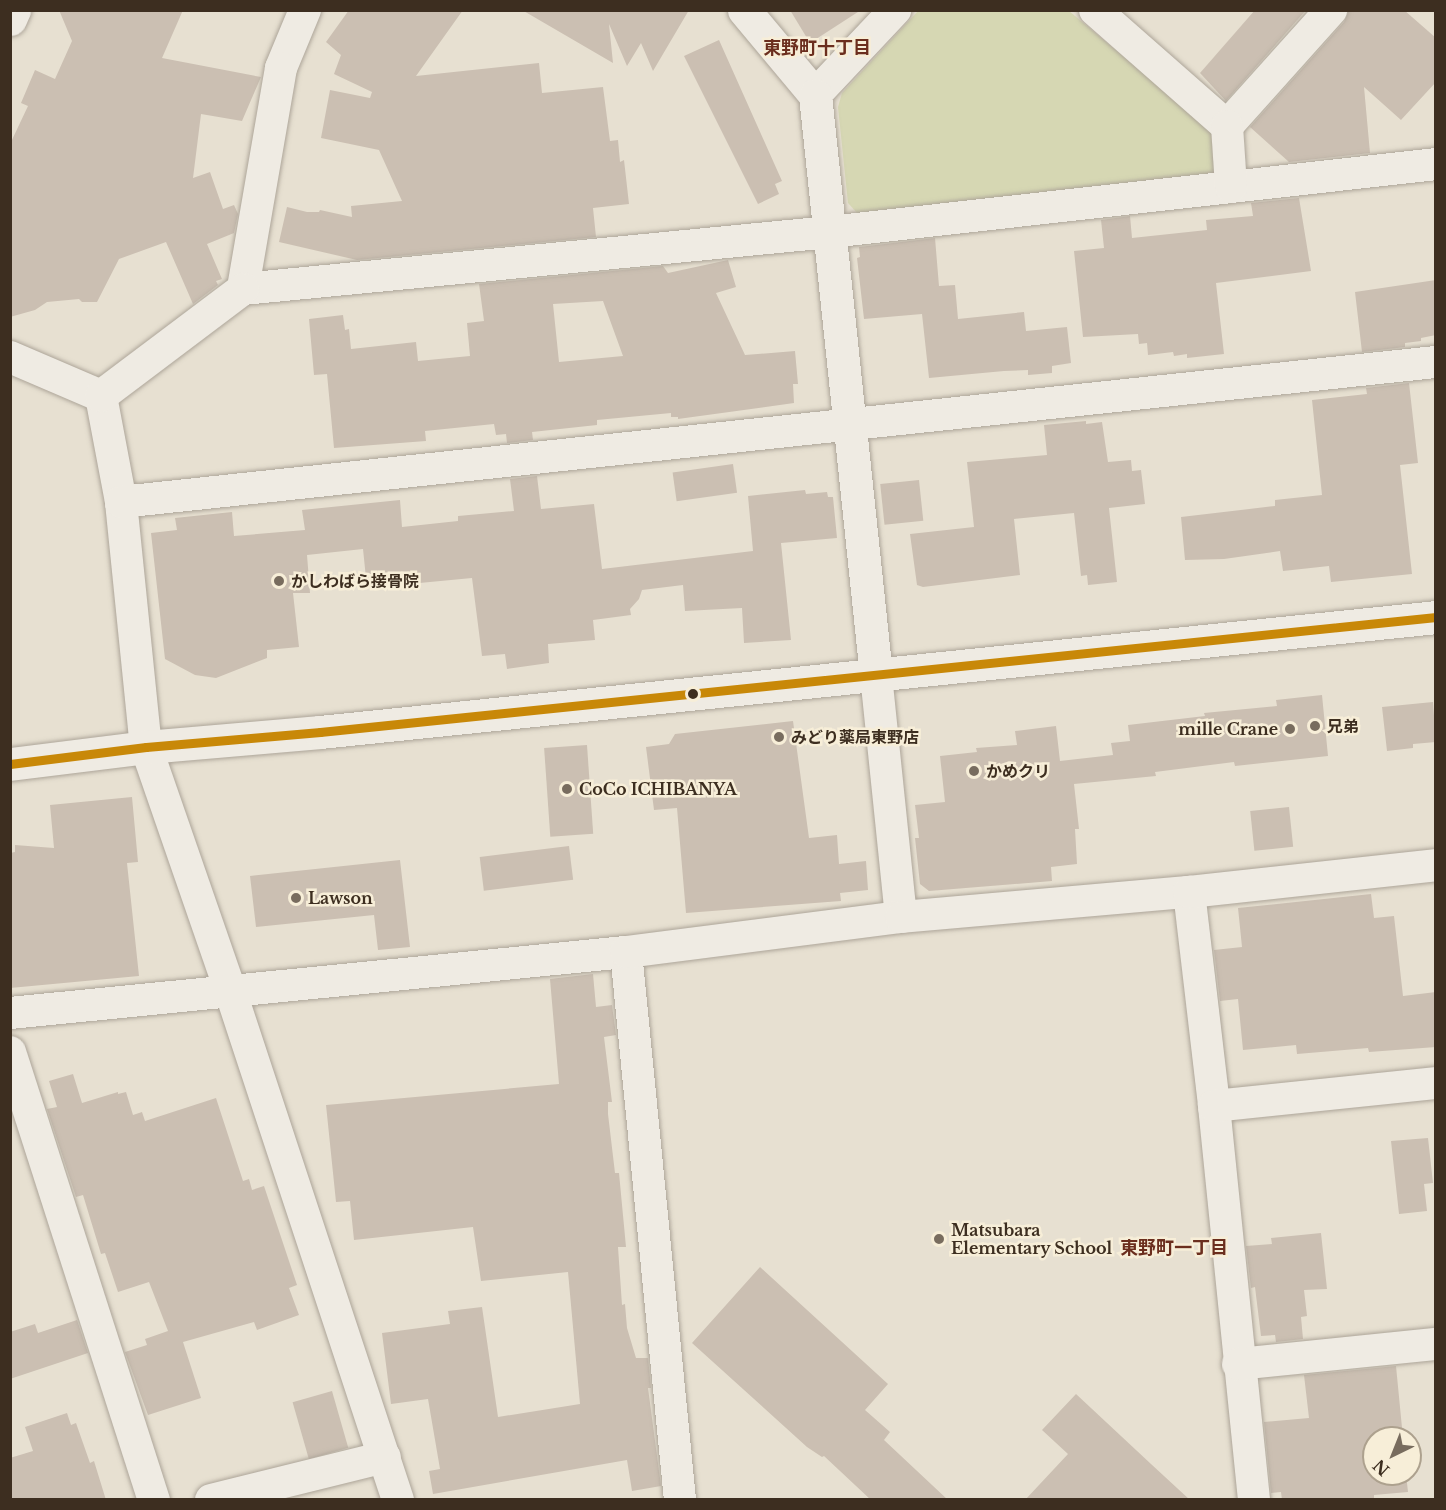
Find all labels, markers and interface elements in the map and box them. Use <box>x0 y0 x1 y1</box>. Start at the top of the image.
district label: 東野町十丁目 <box>763 37 871 59</box>
place label: かしわばら接骨院 <box>291 571 419 591</box>
marker: かしわばら接骨院 <box>272 574 286 588</box>
unlabelled marker <box>687 688 699 700</box>
place label: 兄弟 <box>1327 716 1359 736</box>
place label: mille Crane <box>1178 719 1278 739</box>
marker: 兄弟 <box>1308 719 1322 733</box>
marker: mille Crane <box>1283 722 1297 736</box>
place label: みどり薬局東野店 <box>791 727 919 747</box>
marker: みどり薬局東野店 <box>772 730 786 744</box>
place label: かめクリ <box>986 761 1050 781</box>
marker: かめクリ <box>967 764 981 778</box>
place label: CoCo ICHIBANYA <box>579 779 737 799</box>
marker: CoCo ICHIBANYA <box>560 782 574 796</box>
place label: Lawson <box>308 888 373 908</box>
marker: Lawson <box>289 891 303 905</box>
place label: Matsubara Elementary School <box>951 1220 1113 1258</box>
marker: Matsubara Elementary School <box>932 1232 946 1246</box>
district label: 東野町一丁目 <box>1120 1237 1228 1259</box>
north arrow <box>1362 1426 1422 1486</box>
text: N <box>1369 1455 1393 1480</box>

